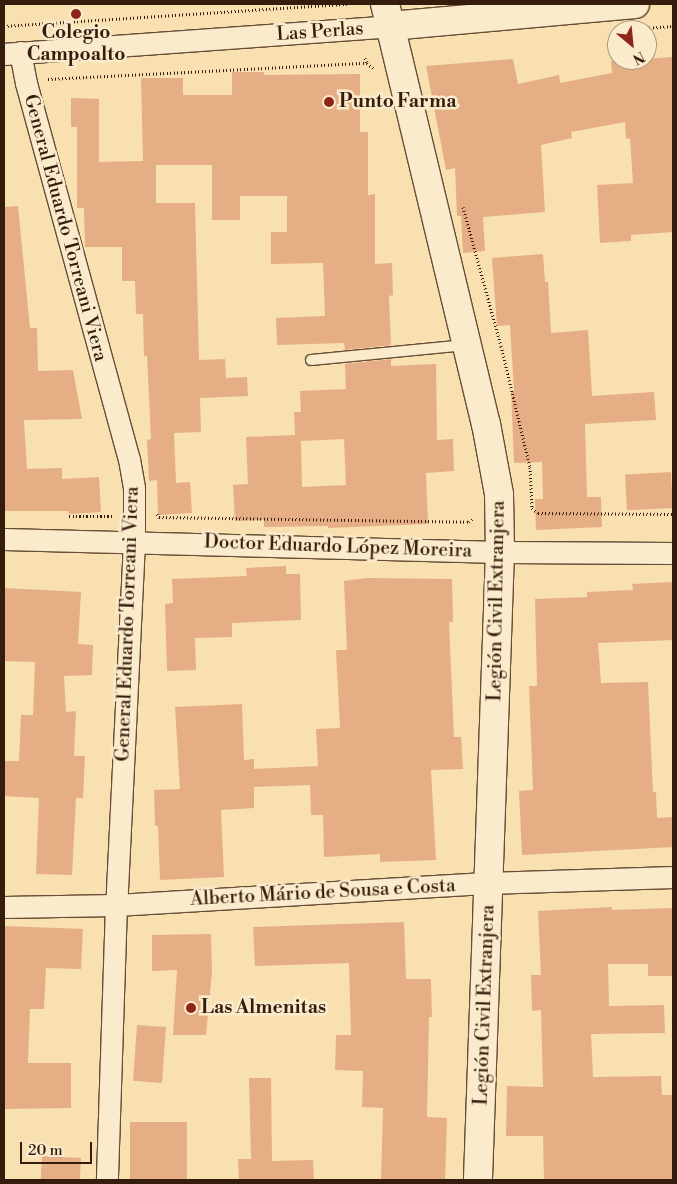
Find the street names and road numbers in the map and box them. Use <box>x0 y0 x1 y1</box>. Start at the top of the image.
street label: Las Perlas <box>276 18 364 46</box>
street label: General Eduardo Torreani Viera <box>18 92 112 364</box>
street label: General Eduardo Torreani Viera <box>112 486 144 762</box>
street label: Legión Civil Extranjera <box>484 500 510 702</box>
street label: Doctor Eduardo López Moreira <box>204 531 472 563</box>
street label: Alberto Mário de Sousa e Costa <box>190 875 456 911</box>
street label: Legión Civil Extranjera <box>470 904 500 1106</box>

